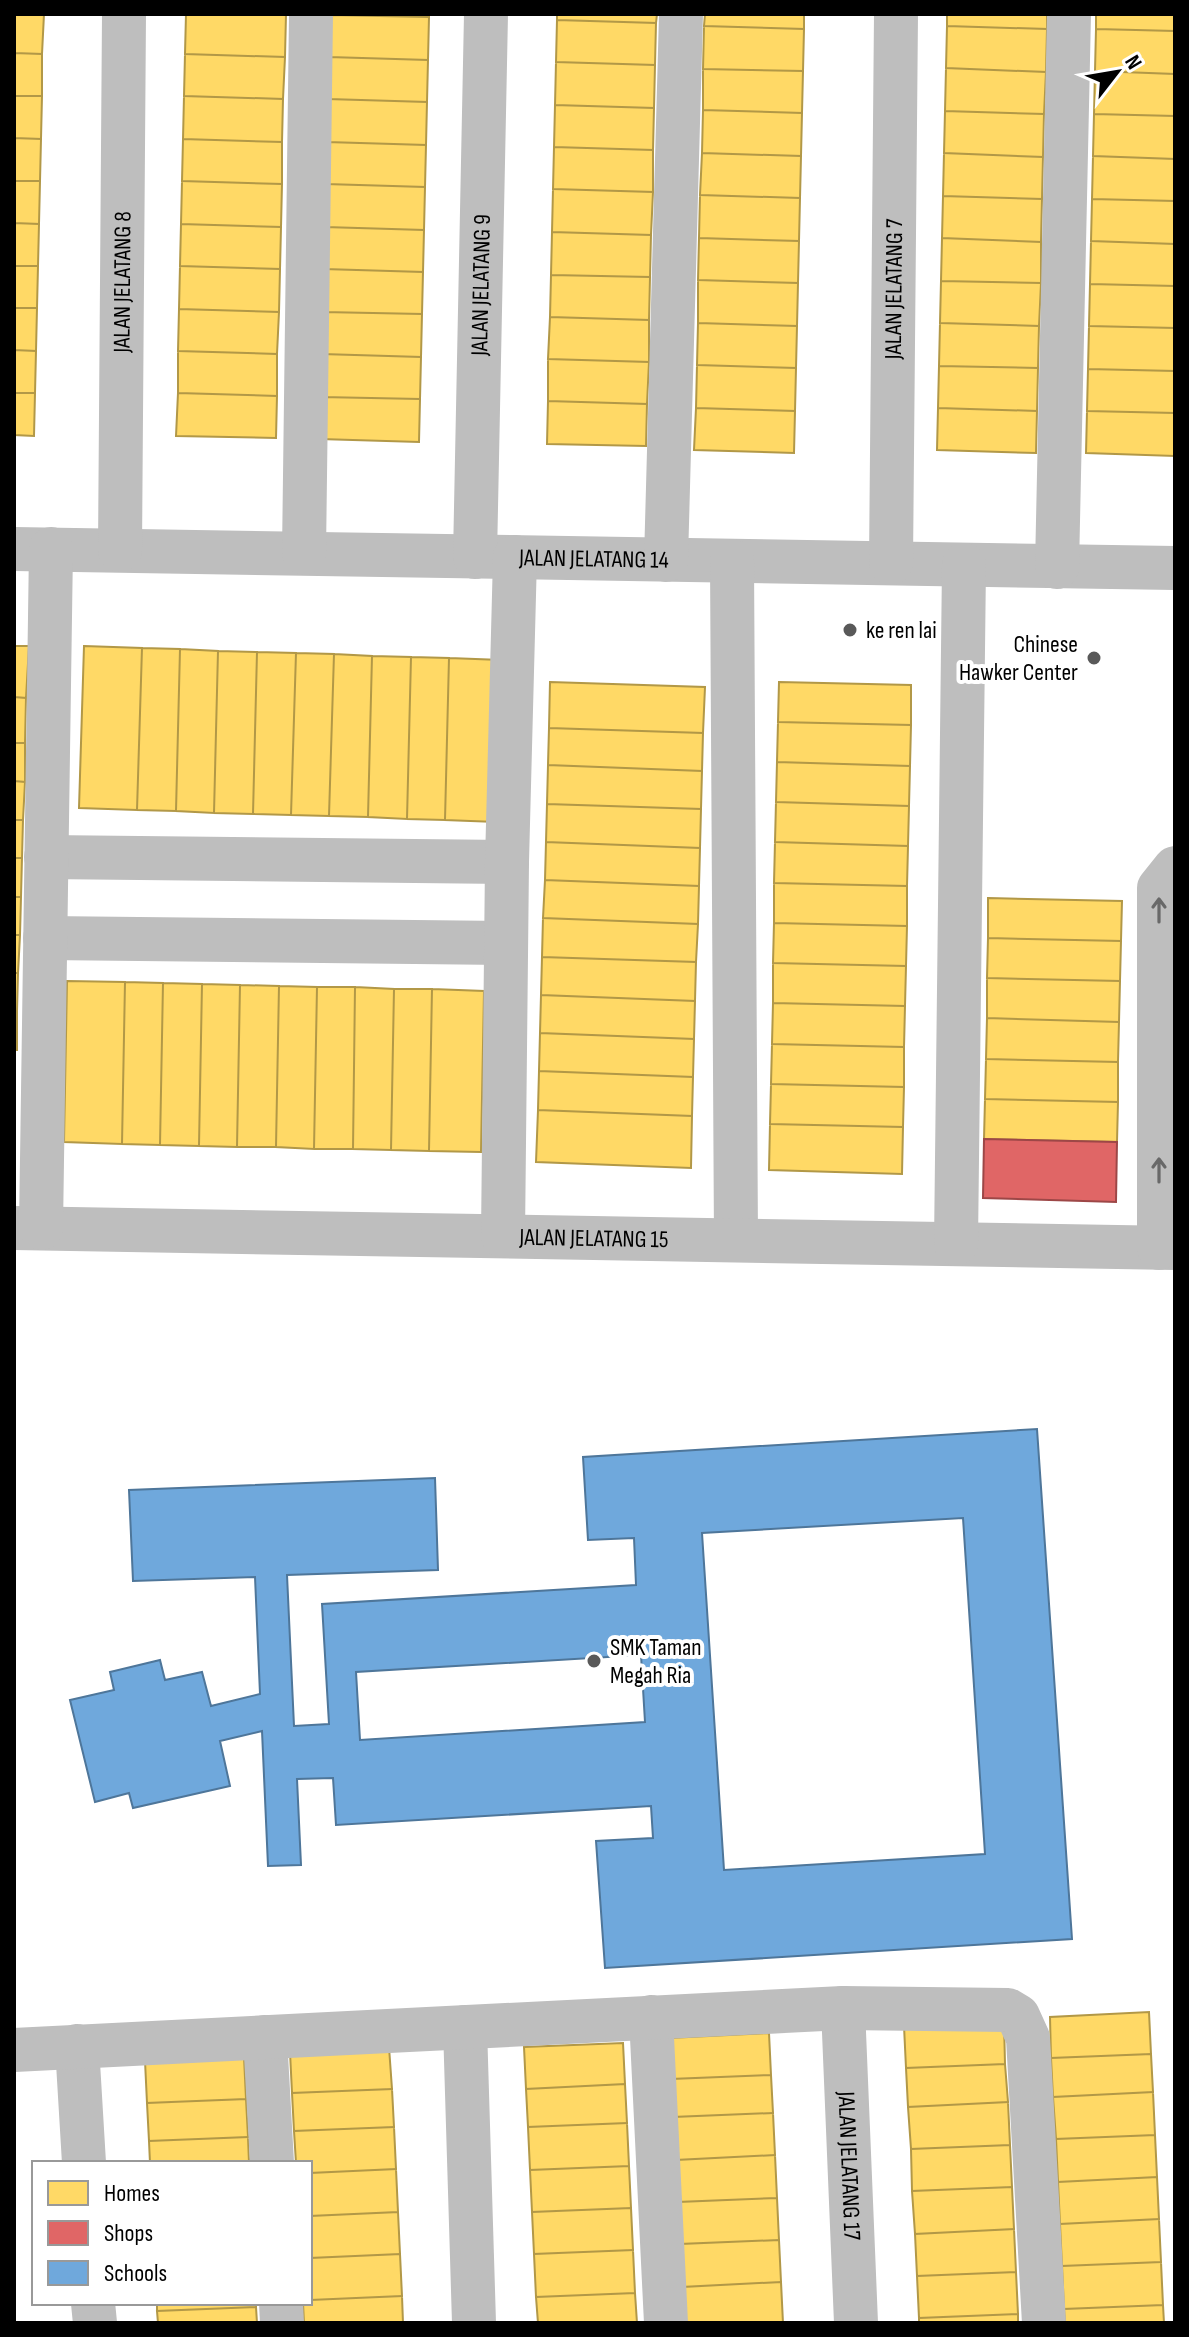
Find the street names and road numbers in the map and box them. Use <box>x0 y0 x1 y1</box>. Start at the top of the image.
street label: JALAN JELATANG 8 <box>107 211 138 354</box>
street label: JALAN JELATANG 9 <box>465 214 497 357</box>
street label: JALAN JELATANG 7 <box>879 218 909 360</box>
street label: JALAN JELATANG 14 <box>518 543 669 575</box>
street label: JALAN JELATANG 15 <box>518 1223 669 1254</box>
street label: JALAN JELATANG 17 <box>831 2090 867 2241</box>

